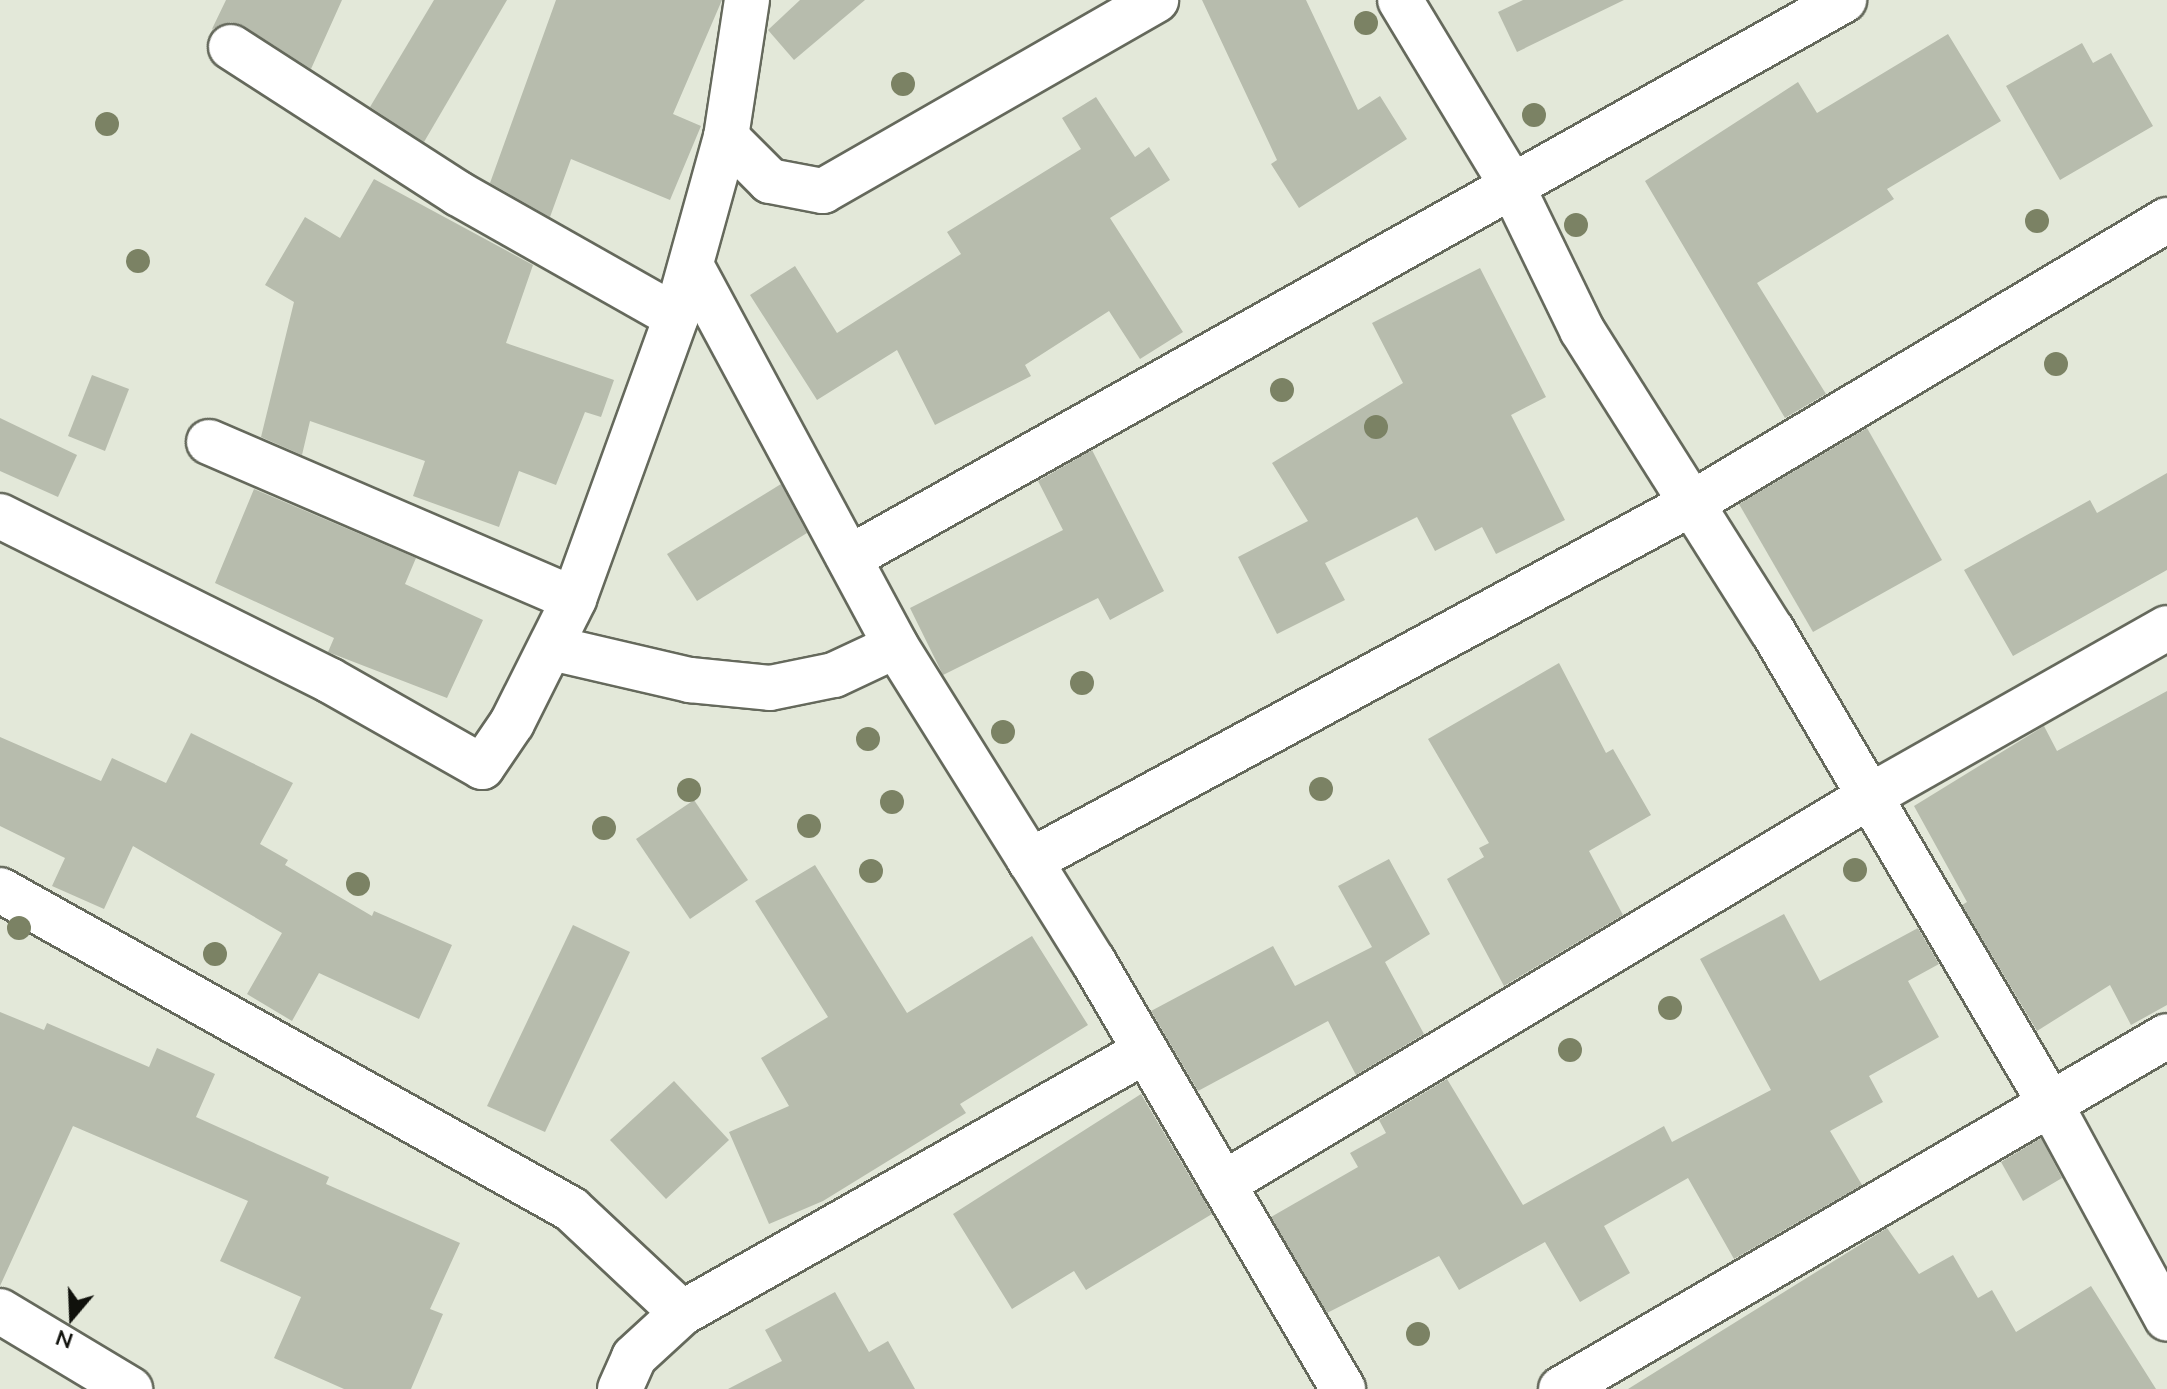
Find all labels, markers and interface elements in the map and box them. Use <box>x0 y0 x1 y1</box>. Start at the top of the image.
north arrow <box>32 1277 112 1357</box>
text: N <box>52 1324 77 1356</box>

